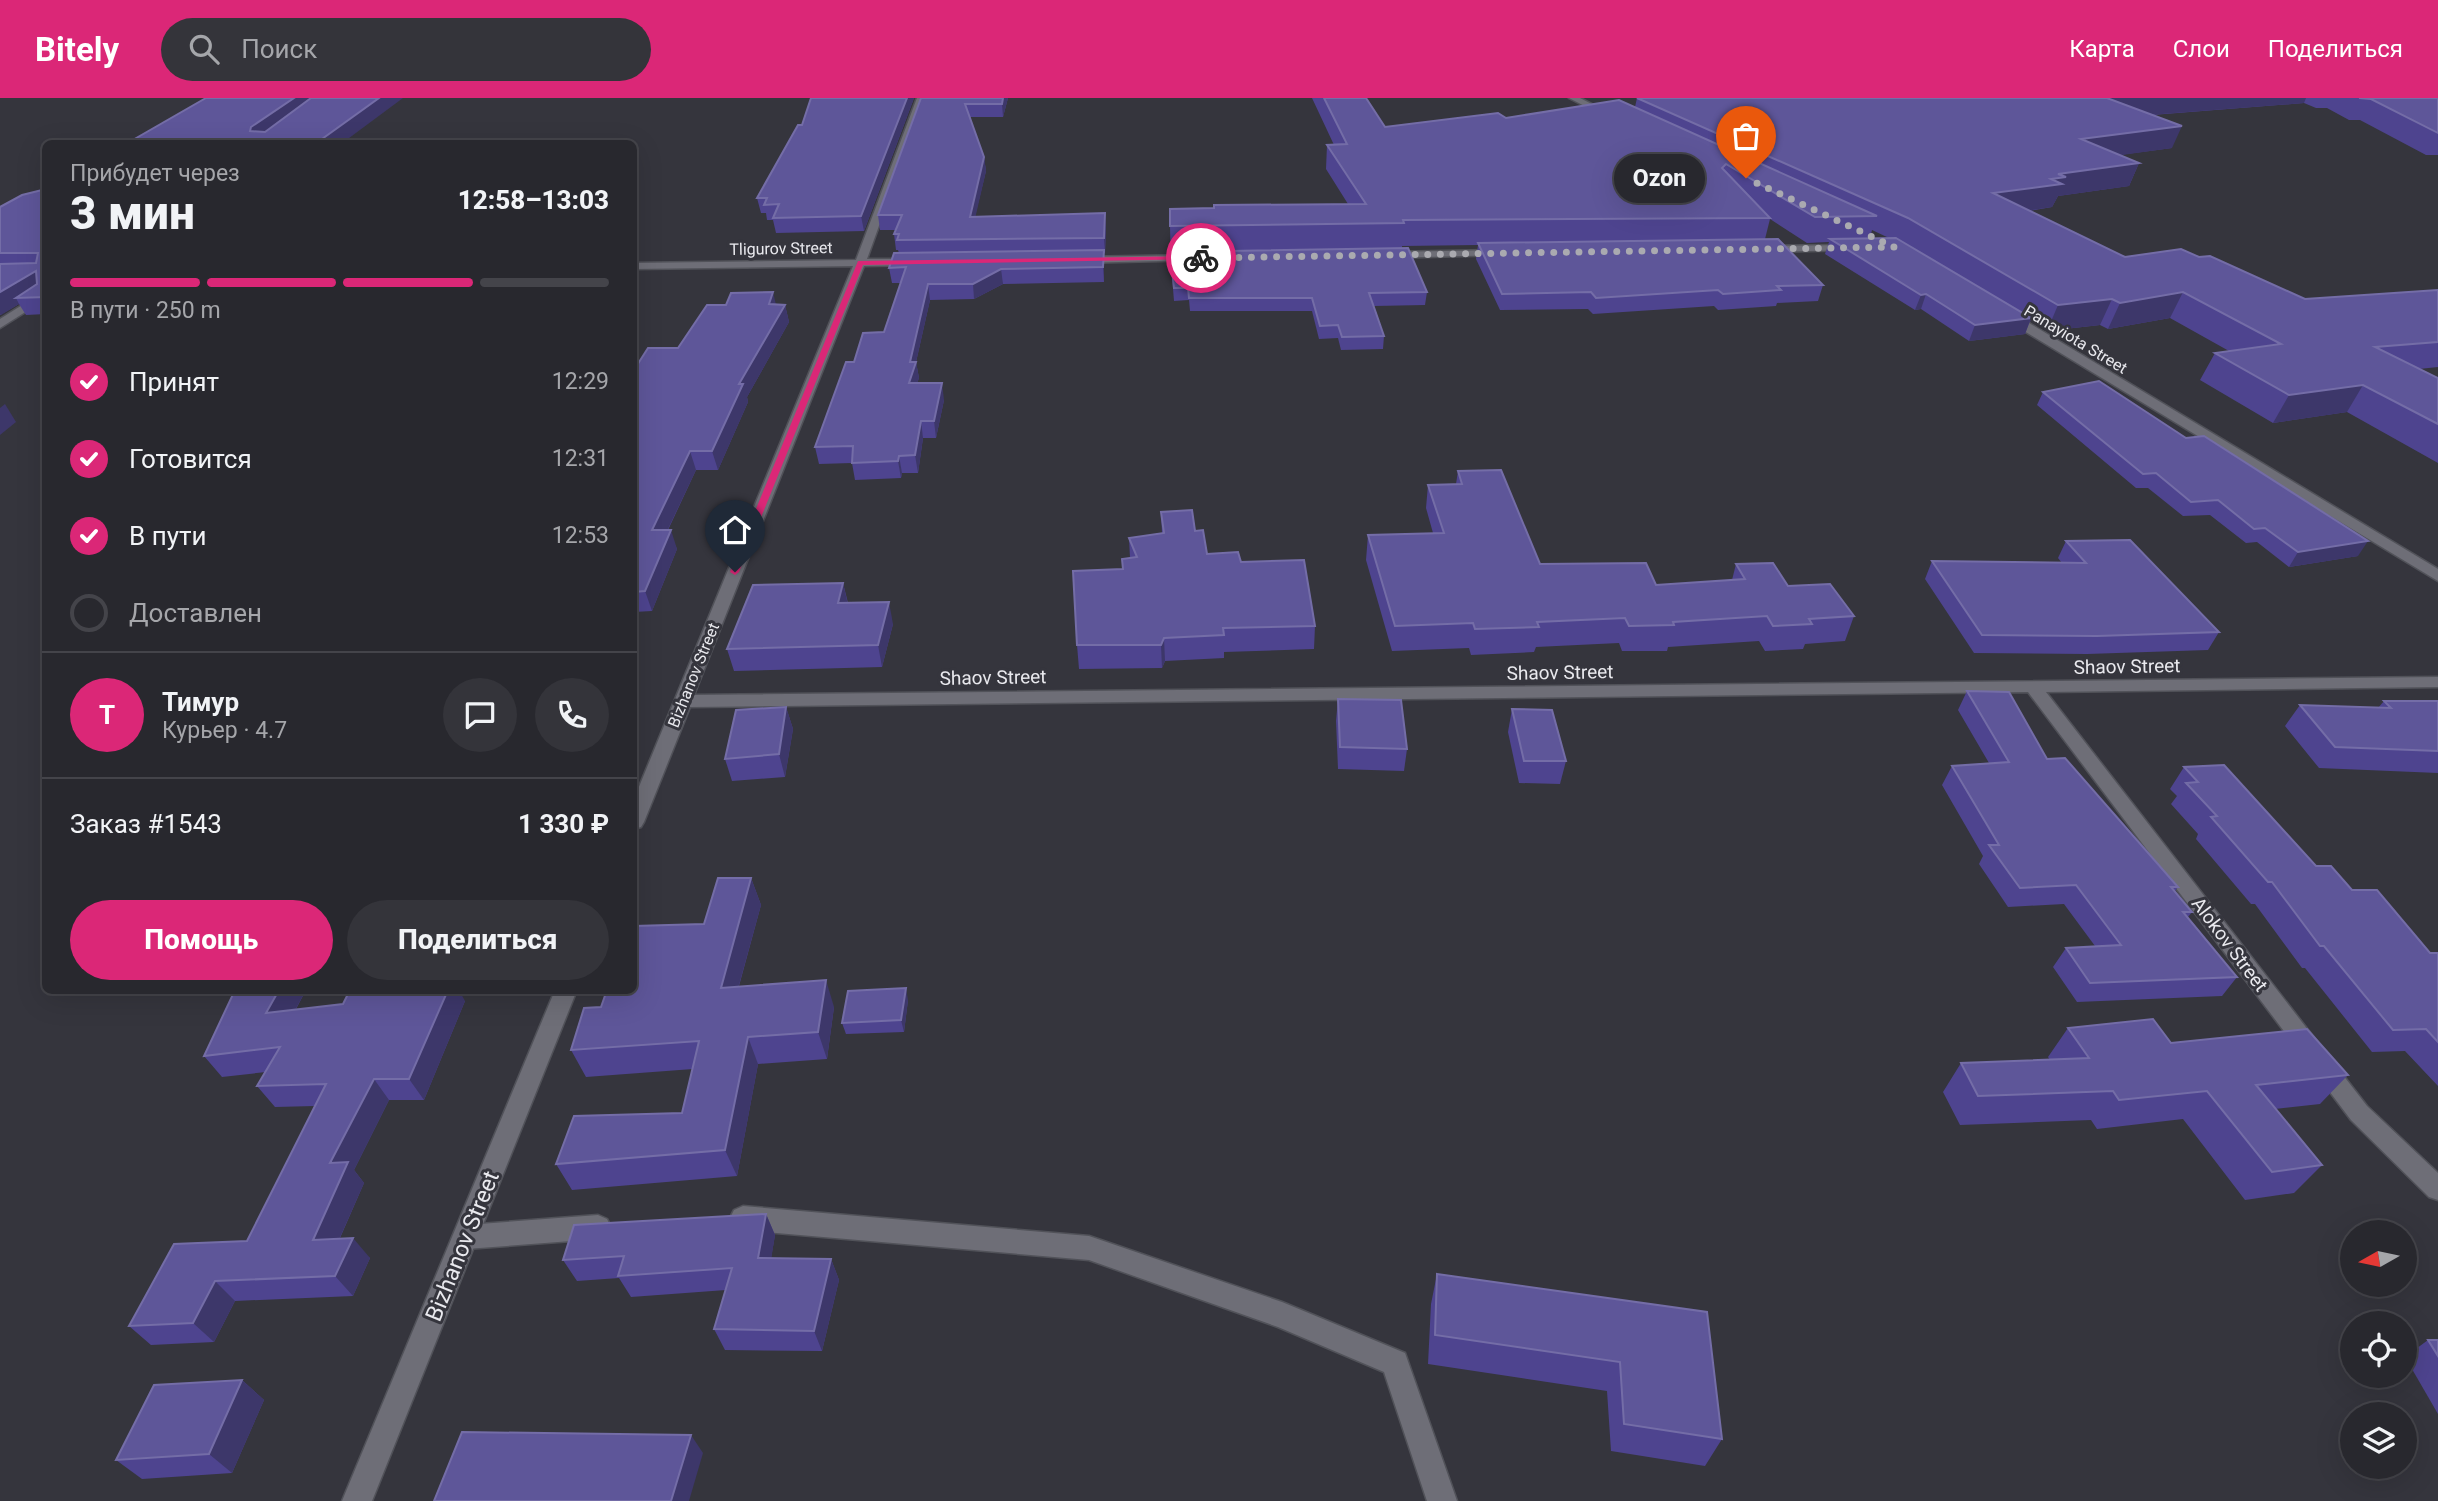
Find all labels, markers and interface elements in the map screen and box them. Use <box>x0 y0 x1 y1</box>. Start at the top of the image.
search box <box>161 18 651 81</box>
text: Bitely <box>35 30 119 69</box>
icon: search <box>185 30 223 68</box>
text: Поиск <box>241 34 317 64</box>
text: Карта <box>2069 35 2135 63</box>
text: Слои <box>2173 35 2230 63</box>
text: Поделиться <box>2268 35 2403 63</box>
pin <box>1716 106 1776 178</box>
icon: bag <box>1727 117 1765 155</box>
callout: Ozon <box>1613 154 1704 202</box>
text: Прибудет через <box>70 160 240 187</box>
text: Ozon <box>1633 165 1686 192</box>
text: 12:58–13:03 <box>458 185 609 215</box>
text: 3 мин <box>70 186 195 240</box>
courier <box>1166 223 1236 293</box>
street label: Tligurov Street <box>729 238 833 259</box>
icon: bike <box>1182 239 1220 277</box>
text: В пути · 250 m <box>70 297 221 324</box>
street label: Panayiota Street <box>2021 301 2131 378</box>
icon: check <box>70 363 108 401</box>
text: Принят <box>129 367 219 397</box>
text: 12:29 <box>552 368 609 395</box>
icon: check <box>70 440 108 478</box>
text: Готовится <box>129 444 252 474</box>
text: 12:31 <box>552 445 609 472</box>
pin <box>705 500 765 572</box>
icon: home <box>716 511 754 549</box>
icon: check <box>70 517 108 555</box>
text: В пути <box>129 521 206 551</box>
text: 12:53 <box>552 522 609 549</box>
text: Доставлен <box>129 598 262 628</box>
street label: Bizhanov Street <box>664 620 723 730</box>
street label: Shaov Street <box>2073 654 2181 679</box>
street label: Shaov Street <box>1506 660 1614 685</box>
street label: Shaov Street <box>939 665 1047 690</box>
button: chat <box>443 678 517 752</box>
button: phone <box>535 678 609 752</box>
text: Тимур <box>162 687 239 717</box>
text: Т <box>99 700 115 730</box>
text: Курьер · 4.7 <box>162 717 287 744</box>
text: Заказ #1543 <box>70 809 222 839</box>
text: 1 330 ₽ <box>518 809 609 839</box>
street label: Alokov Street <box>2187 893 2273 996</box>
button: Помощь <box>70 900 333 980</box>
button: Поделиться <box>347 900 609 980</box>
street label: Bizhanov Street <box>420 1167 505 1325</box>
north arrow <box>2340 1220 2417 1297</box>
map controls <box>2340 1220 2417 1479</box>
button: locate <box>2340 1311 2417 1388</box>
button: layers <box>2340 1402 2417 1479</box>

